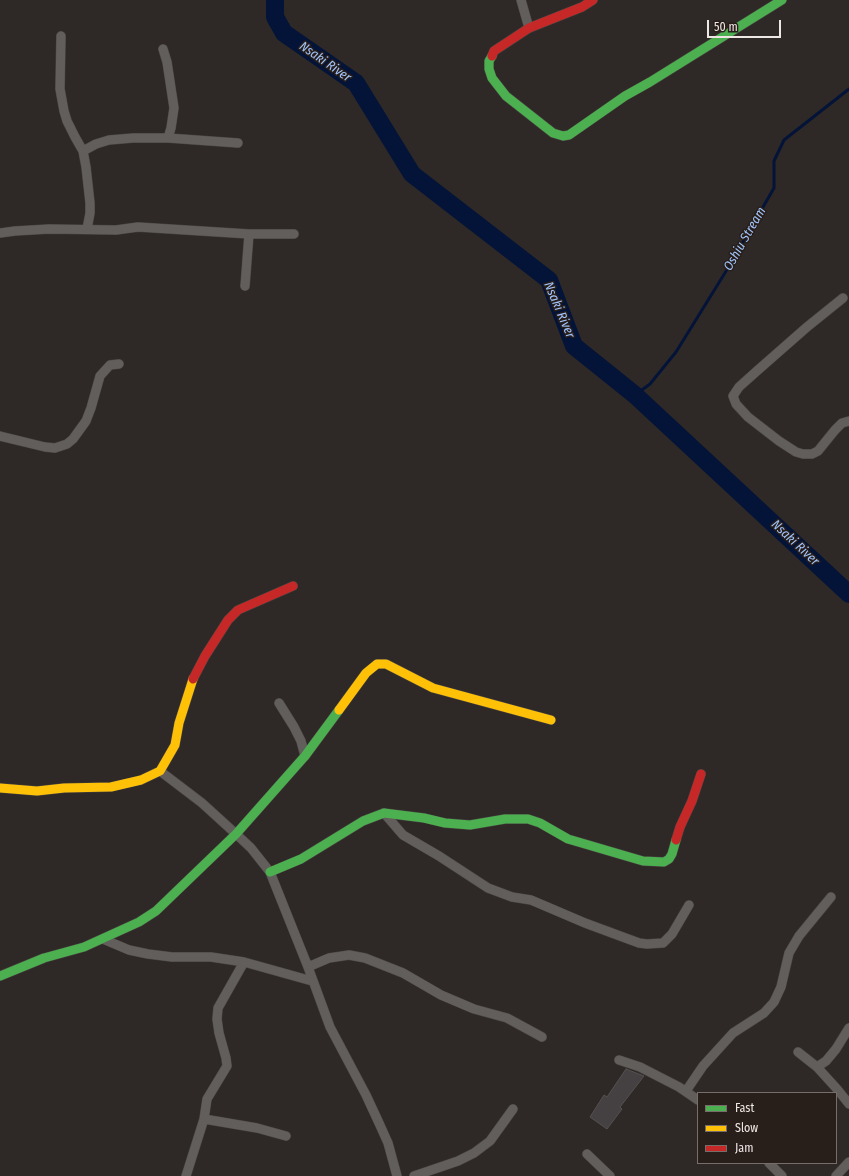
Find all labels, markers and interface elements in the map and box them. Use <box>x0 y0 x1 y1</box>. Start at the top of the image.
scale bar <box>709 12 783 38</box>
text: 50 m <box>714 20 738 34</box>
water label: Nsaki River <box>296 39 354 85</box>
water label: Oshiu Stream <box>721 204 769 274</box>
water label: Nsaki River <box>540 280 578 340</box>
water label: Nsaki River <box>768 517 822 569</box>
legend <box>697 1092 837 1164</box>
text: Fast <box>735 1101 754 1115</box>
text: Slow <box>735 1121 758 1135</box>
text: Jam <box>735 1141 753 1155</box>

